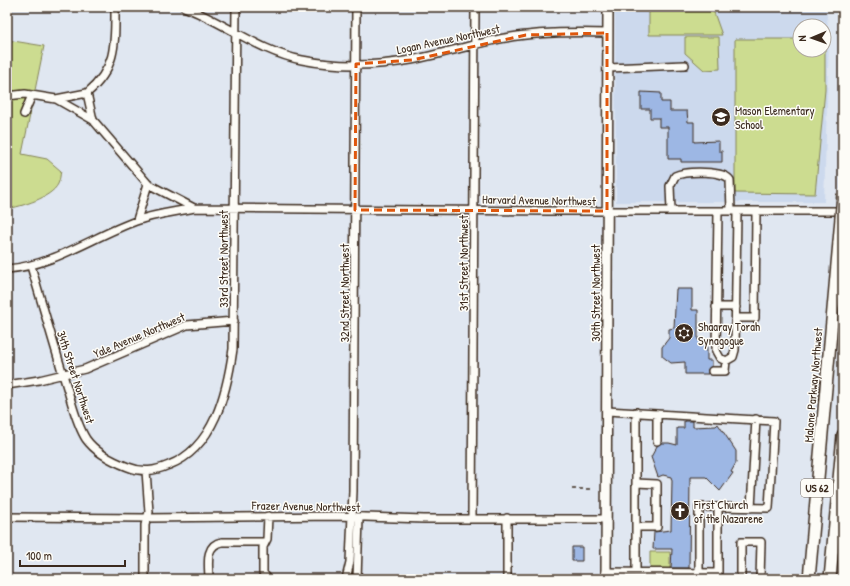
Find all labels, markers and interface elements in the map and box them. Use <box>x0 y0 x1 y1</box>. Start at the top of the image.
north arrow <box>792 18 832 58</box>
street label: Logan Avenue Northwest <box>395 20 502 58</box>
text: N <box>795 35 809 42</box>
place label: Mason Elementary School <box>735 102 815 133</box>
school or university icon: Mason Elementary School <box>710 106 732 128</box>
street label: Harvard Avenue Northwest <box>482 191 597 210</box>
street label: 33rd Street Northwest <box>215 209 232 308</box>
street label: 31st Street Northwest <box>455 214 472 311</box>
street label: 32nd Street Northwest <box>336 243 353 342</box>
street label: 30th Street Northwest <box>587 243 604 342</box>
street label: Yale Avenue Northwest <box>91 308 188 362</box>
place label: Shaaray Torah Synagogue <box>698 318 760 349</box>
synagogue icon: Shaaray Torah Synagogue <box>673 322 695 344</box>
street label: Malone Parkway Northwest <box>800 326 827 443</box>
street label: 34th Street Northwest <box>53 328 99 426</box>
road number: US 62 <box>801 479 833 497</box>
place label: First Church of the Nazarene <box>693 496 763 527</box>
street label: Frazer Avenue Northwest <box>251 497 361 515</box>
church icon: First Church of the Nazarene <box>669 500 691 522</box>
scale bar <box>20 542 125 568</box>
text: 100 m <box>26 547 52 564</box>

